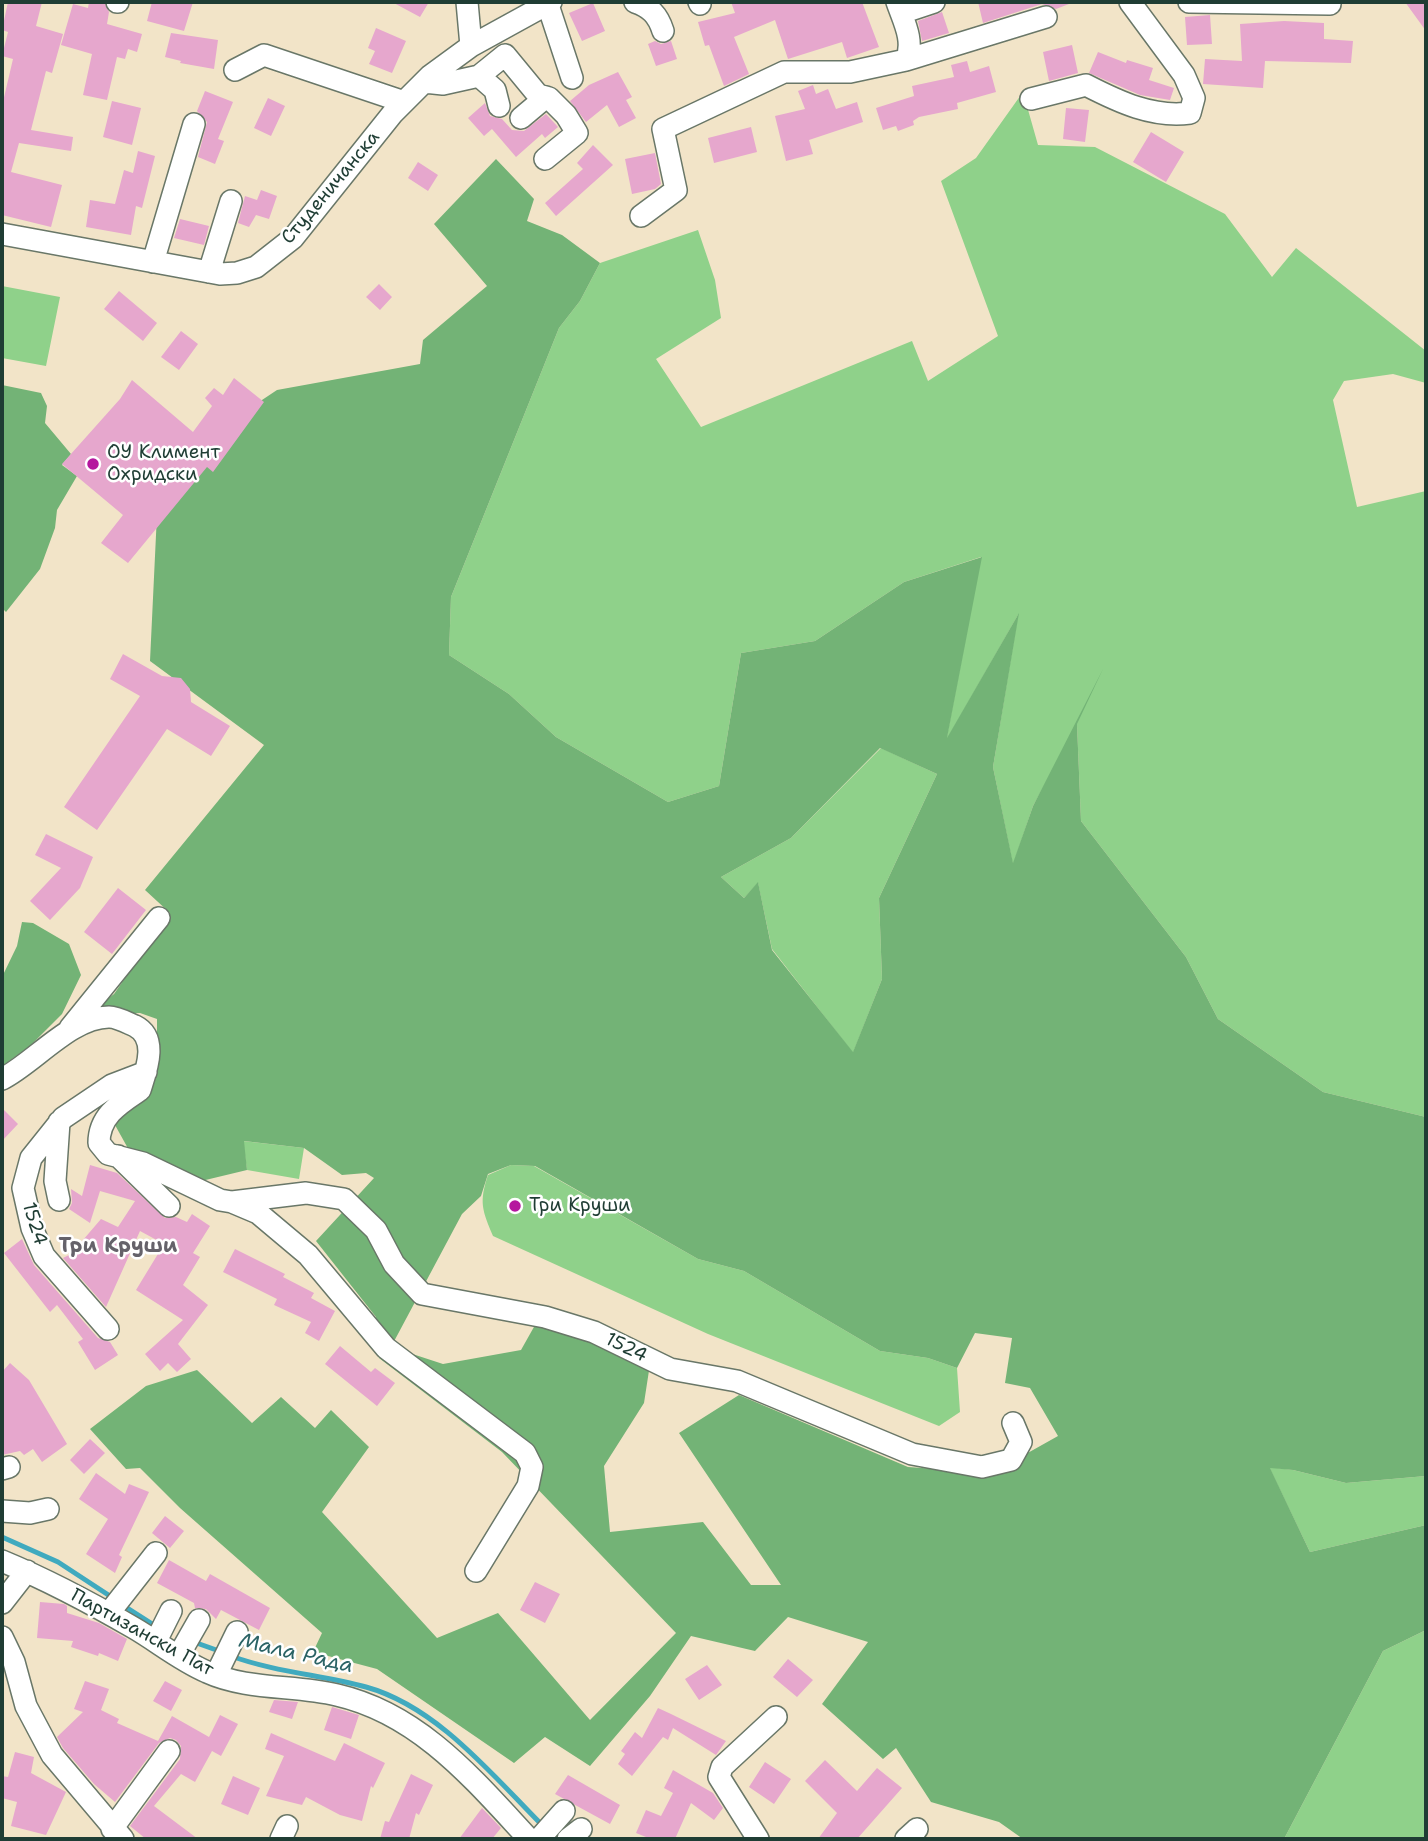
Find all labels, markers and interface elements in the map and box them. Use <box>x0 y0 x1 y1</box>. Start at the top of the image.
street label: Студеничанска <box>277 127 385 249</box>
place label: ОУ Климент Охридски <box>107 442 220 486</box>
marker: ОУ Климент Охридски <box>85 456 101 472</box>
place label: Три Круши <box>529 1195 631 1217</box>
marker: Три Круши <box>507 1198 523 1214</box>
street label: 1524 <box>17 1200 51 1248</box>
district label: Три Круши <box>59 1234 177 1260</box>
street label: 1524 <box>601 1328 651 1368</box>
street label: Партизански Пат <box>67 1584 217 1682</box>
water label: Мала Рада <box>236 1629 356 1679</box>

